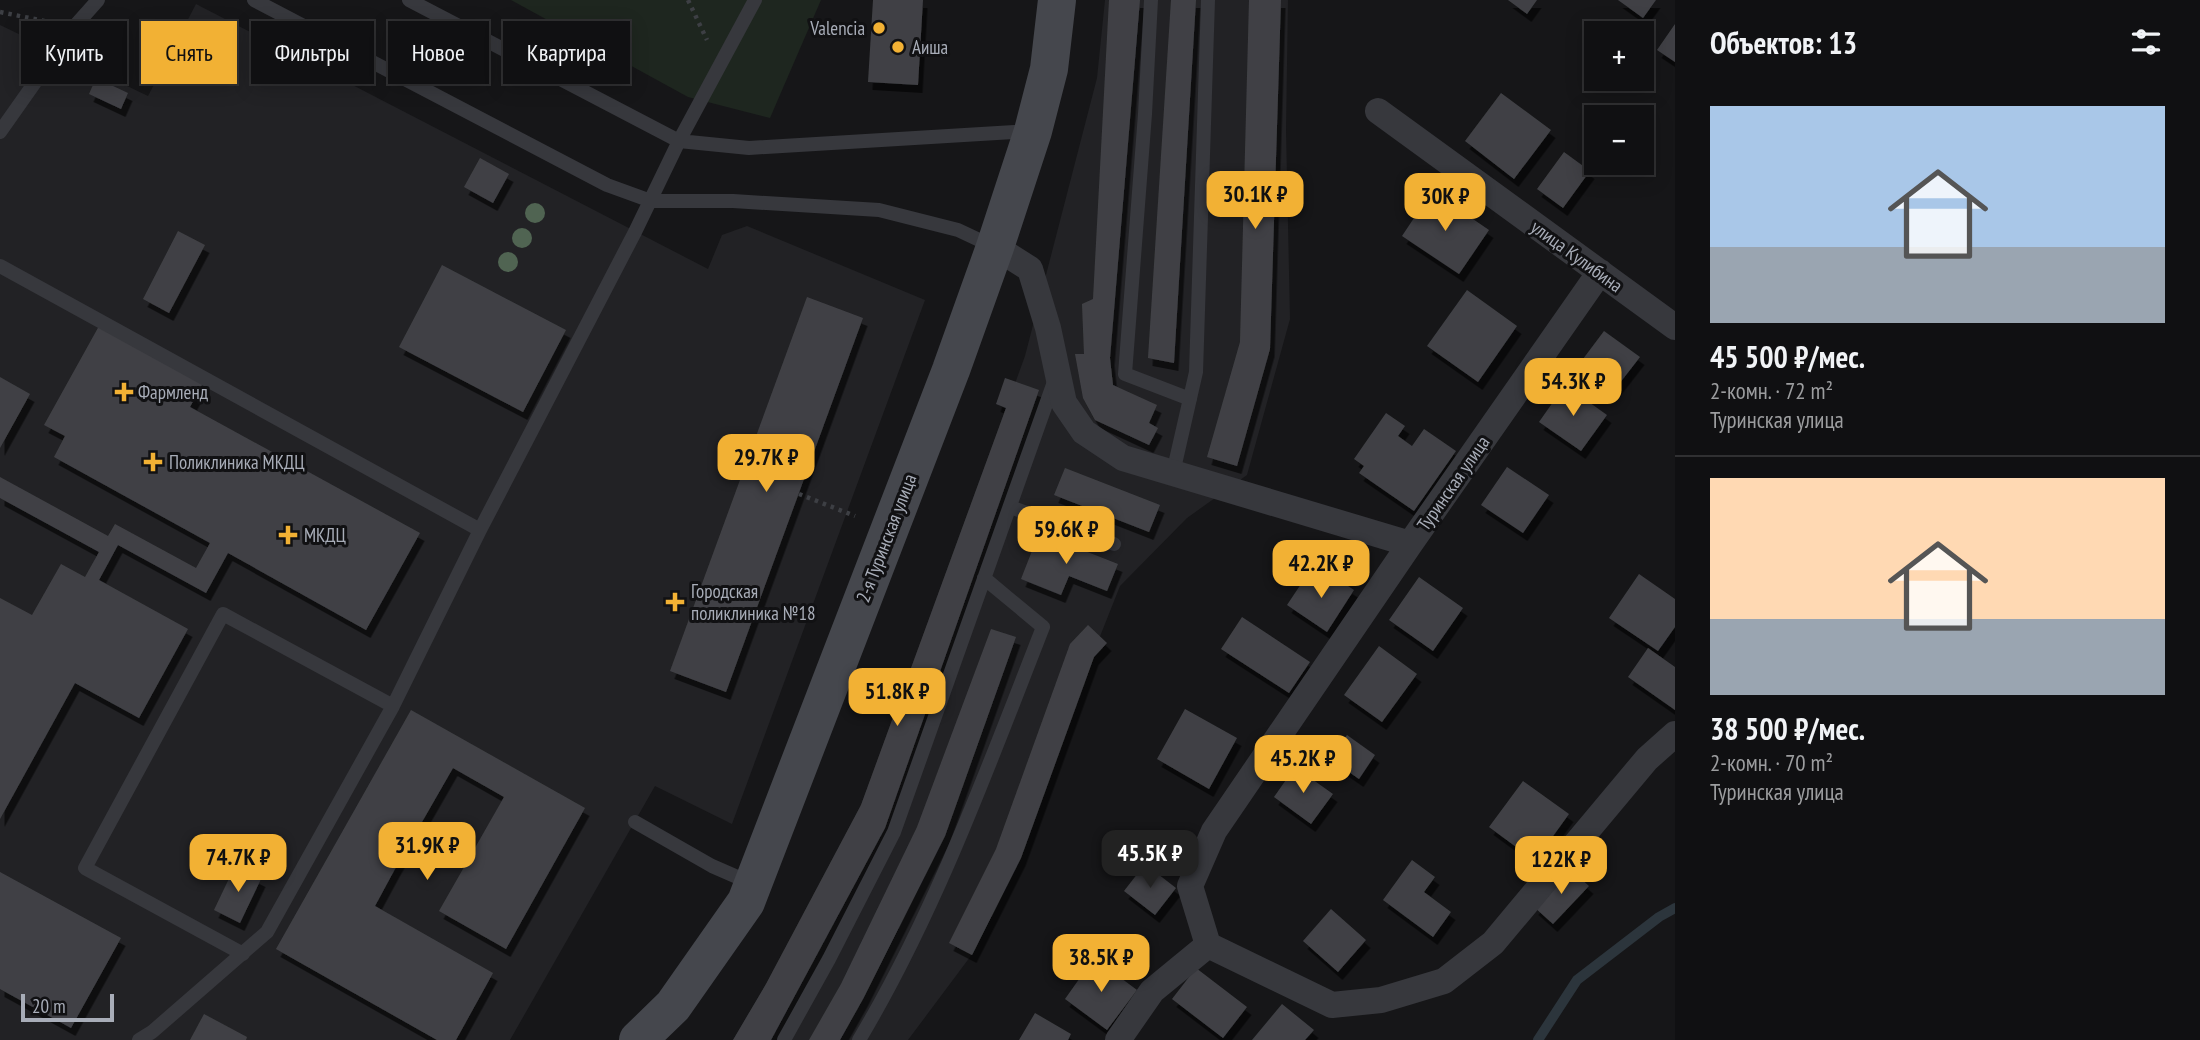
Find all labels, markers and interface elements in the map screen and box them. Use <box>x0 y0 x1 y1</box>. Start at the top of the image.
place label: Valencia <box>809 16 865 40</box>
marker: Valencia <box>871 20 887 36</box>
chip: Купить <box>21 21 127 84</box>
chip: Снять <box>141 21 237 84</box>
chip: Фильтры <box>251 21 374 84</box>
chip: Новое <box>388 21 489 84</box>
chip: Квартира <box>503 21 630 84</box>
map controls <box>1584 21 1654 175</box>
button: + <box>1584 21 1654 91</box>
text: Объектов: 13 <box>1710 23 1857 62</box>
icon: filters <box>2127 23 2165 61</box>
place label: Аиша <box>912 35 948 59</box>
marker: Аиша <box>890 39 906 55</box>
button: − <box>1584 105 1654 175</box>
icon: home <box>1875 151 2001 277</box>
pin: 30.1K ₽ <box>1190 172 1320 231</box>
pin: 30K ₽ <box>1396 174 1494 233</box>
text: 30.1K ₽ <box>1223 179 1287 208</box>
text: 30K ₽ <box>1420 181 1470 210</box>
street label: улица Кулибина <box>1526 215 1628 297</box>
text: 45 500 ₽/мес. <box>1710 337 1865 376</box>
pin: 54.3K ₽ <box>1508 358 1638 418</box>
text: 54.3K ₽ <box>1541 366 1605 395</box>
text: 2-комн. · 72 m² <box>1710 376 1833 405</box>
place label: Фармленд <box>138 380 209 404</box>
marker: Фармленд <box>116 384 132 400</box>
text: Туринская улица <box>1710 405 1844 434</box>
street label: Туринская улица <box>1411 431 1495 535</box>
pin: 29.7K ₽ <box>701 434 831 494</box>
text: 29.7K ₽ <box>734 442 798 471</box>
place label: Поликлиника МКДЦ <box>169 450 305 474</box>
marker: Поликлиника МКДЦ <box>143 452 163 472</box>
street label: 2-я Туринская улица <box>851 470 921 606</box>
pin: 59.6K ₽ <box>1001 506 1131 566</box>
text: 59.6K ₽ <box>1034 514 1098 543</box>
place label: МКДЦ <box>304 523 347 547</box>
icon: home <box>1875 523 2001 649</box>
marker: МКДЦ <box>278 525 298 545</box>
pin: 42.2K ₽ <box>1256 540 1386 600</box>
text: 42.2K ₽ <box>1289 548 1353 577</box>
place label: Городская поликлиника №18 <box>691 579 816 625</box>
marker: Городская поликлиника №18 <box>665 592 685 612</box>
pin: 51.8K ₽ <box>832 668 962 728</box>
text: 51.8K ₽ <box>865 676 929 705</box>
text: 38 500 ₽/мес. <box>1710 709 1865 748</box>
pin: 45.2K ₽ <box>1238 736 1368 795</box>
text: 45.2K ₽ <box>1271 743 1335 772</box>
text: 2-комн. · 70 m² <box>1710 748 1833 777</box>
text: Туринская улица <box>1710 777 1844 806</box>
pin: 31.9K ₽ <box>362 822 492 882</box>
text: 31.9K ₽ <box>395 830 459 859</box>
pin: 45.5K ₽ <box>1085 830 1215 890</box>
pin: 74.7K ₽ <box>173 834 303 894</box>
pin: 122K ₽ <box>1504 836 1618 896</box>
text: 45.5K ₽ <box>1118 838 1182 867</box>
text: 74.7K ₽ <box>206 842 270 871</box>
text: 122K ₽ <box>1531 844 1591 873</box>
pin: 38.5K ₽ <box>1036 934 1166 994</box>
text: 38.5K ₽ <box>1069 942 1133 971</box>
scale bar <box>21 991 114 1023</box>
text: 20 m <box>32 994 66 1018</box>

